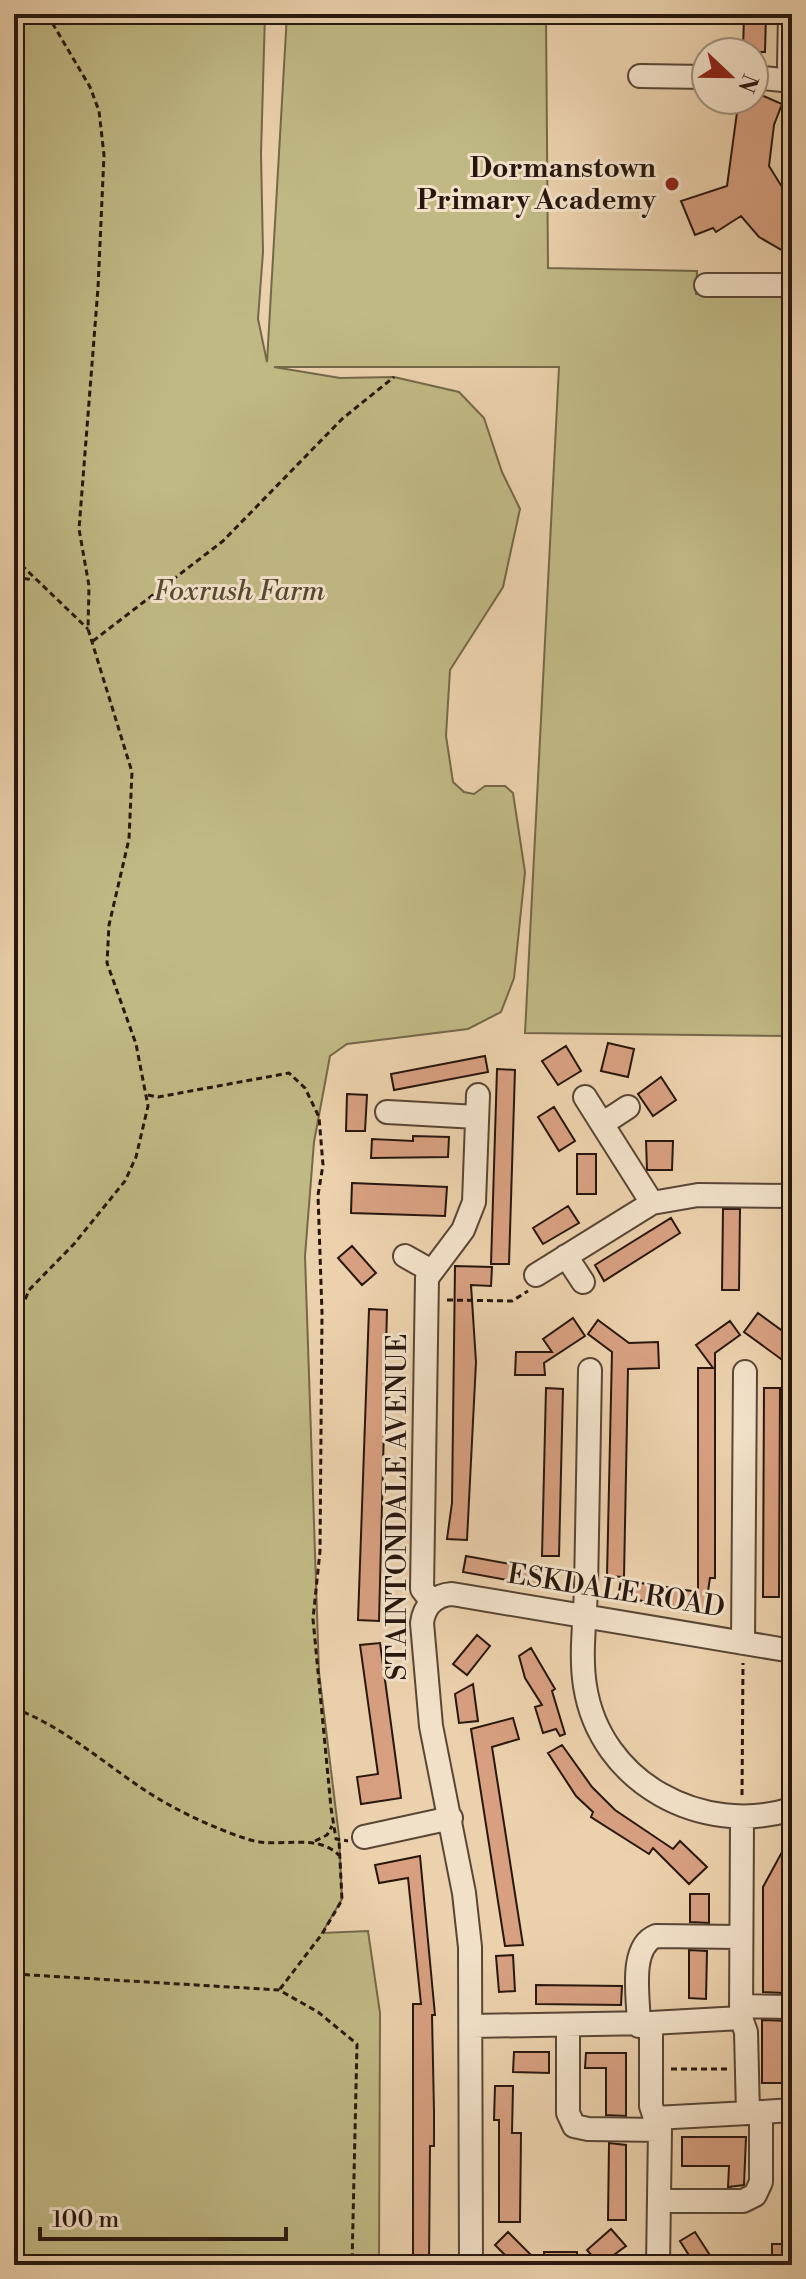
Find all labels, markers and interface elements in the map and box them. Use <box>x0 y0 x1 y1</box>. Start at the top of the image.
north arrow <box>690 36 770 116</box>
text: N <box>731 70 763 97</box>
place label: Dormanstown Primary Academy <box>417 151 657 218</box>
marker: Dormanstown Primary Academy <box>663 175 681 193</box>
park label: Foxrush Farm <box>153 574 325 609</box>
street label: STAINTONDALE AVENUE <box>380 1334 415 1680</box>
street label: ESKDALE ROAD <box>505 1557 727 1625</box>
scale bar <box>40 2191 286 2241</box>
text: 100 m <box>52 2205 119 2235</box>

